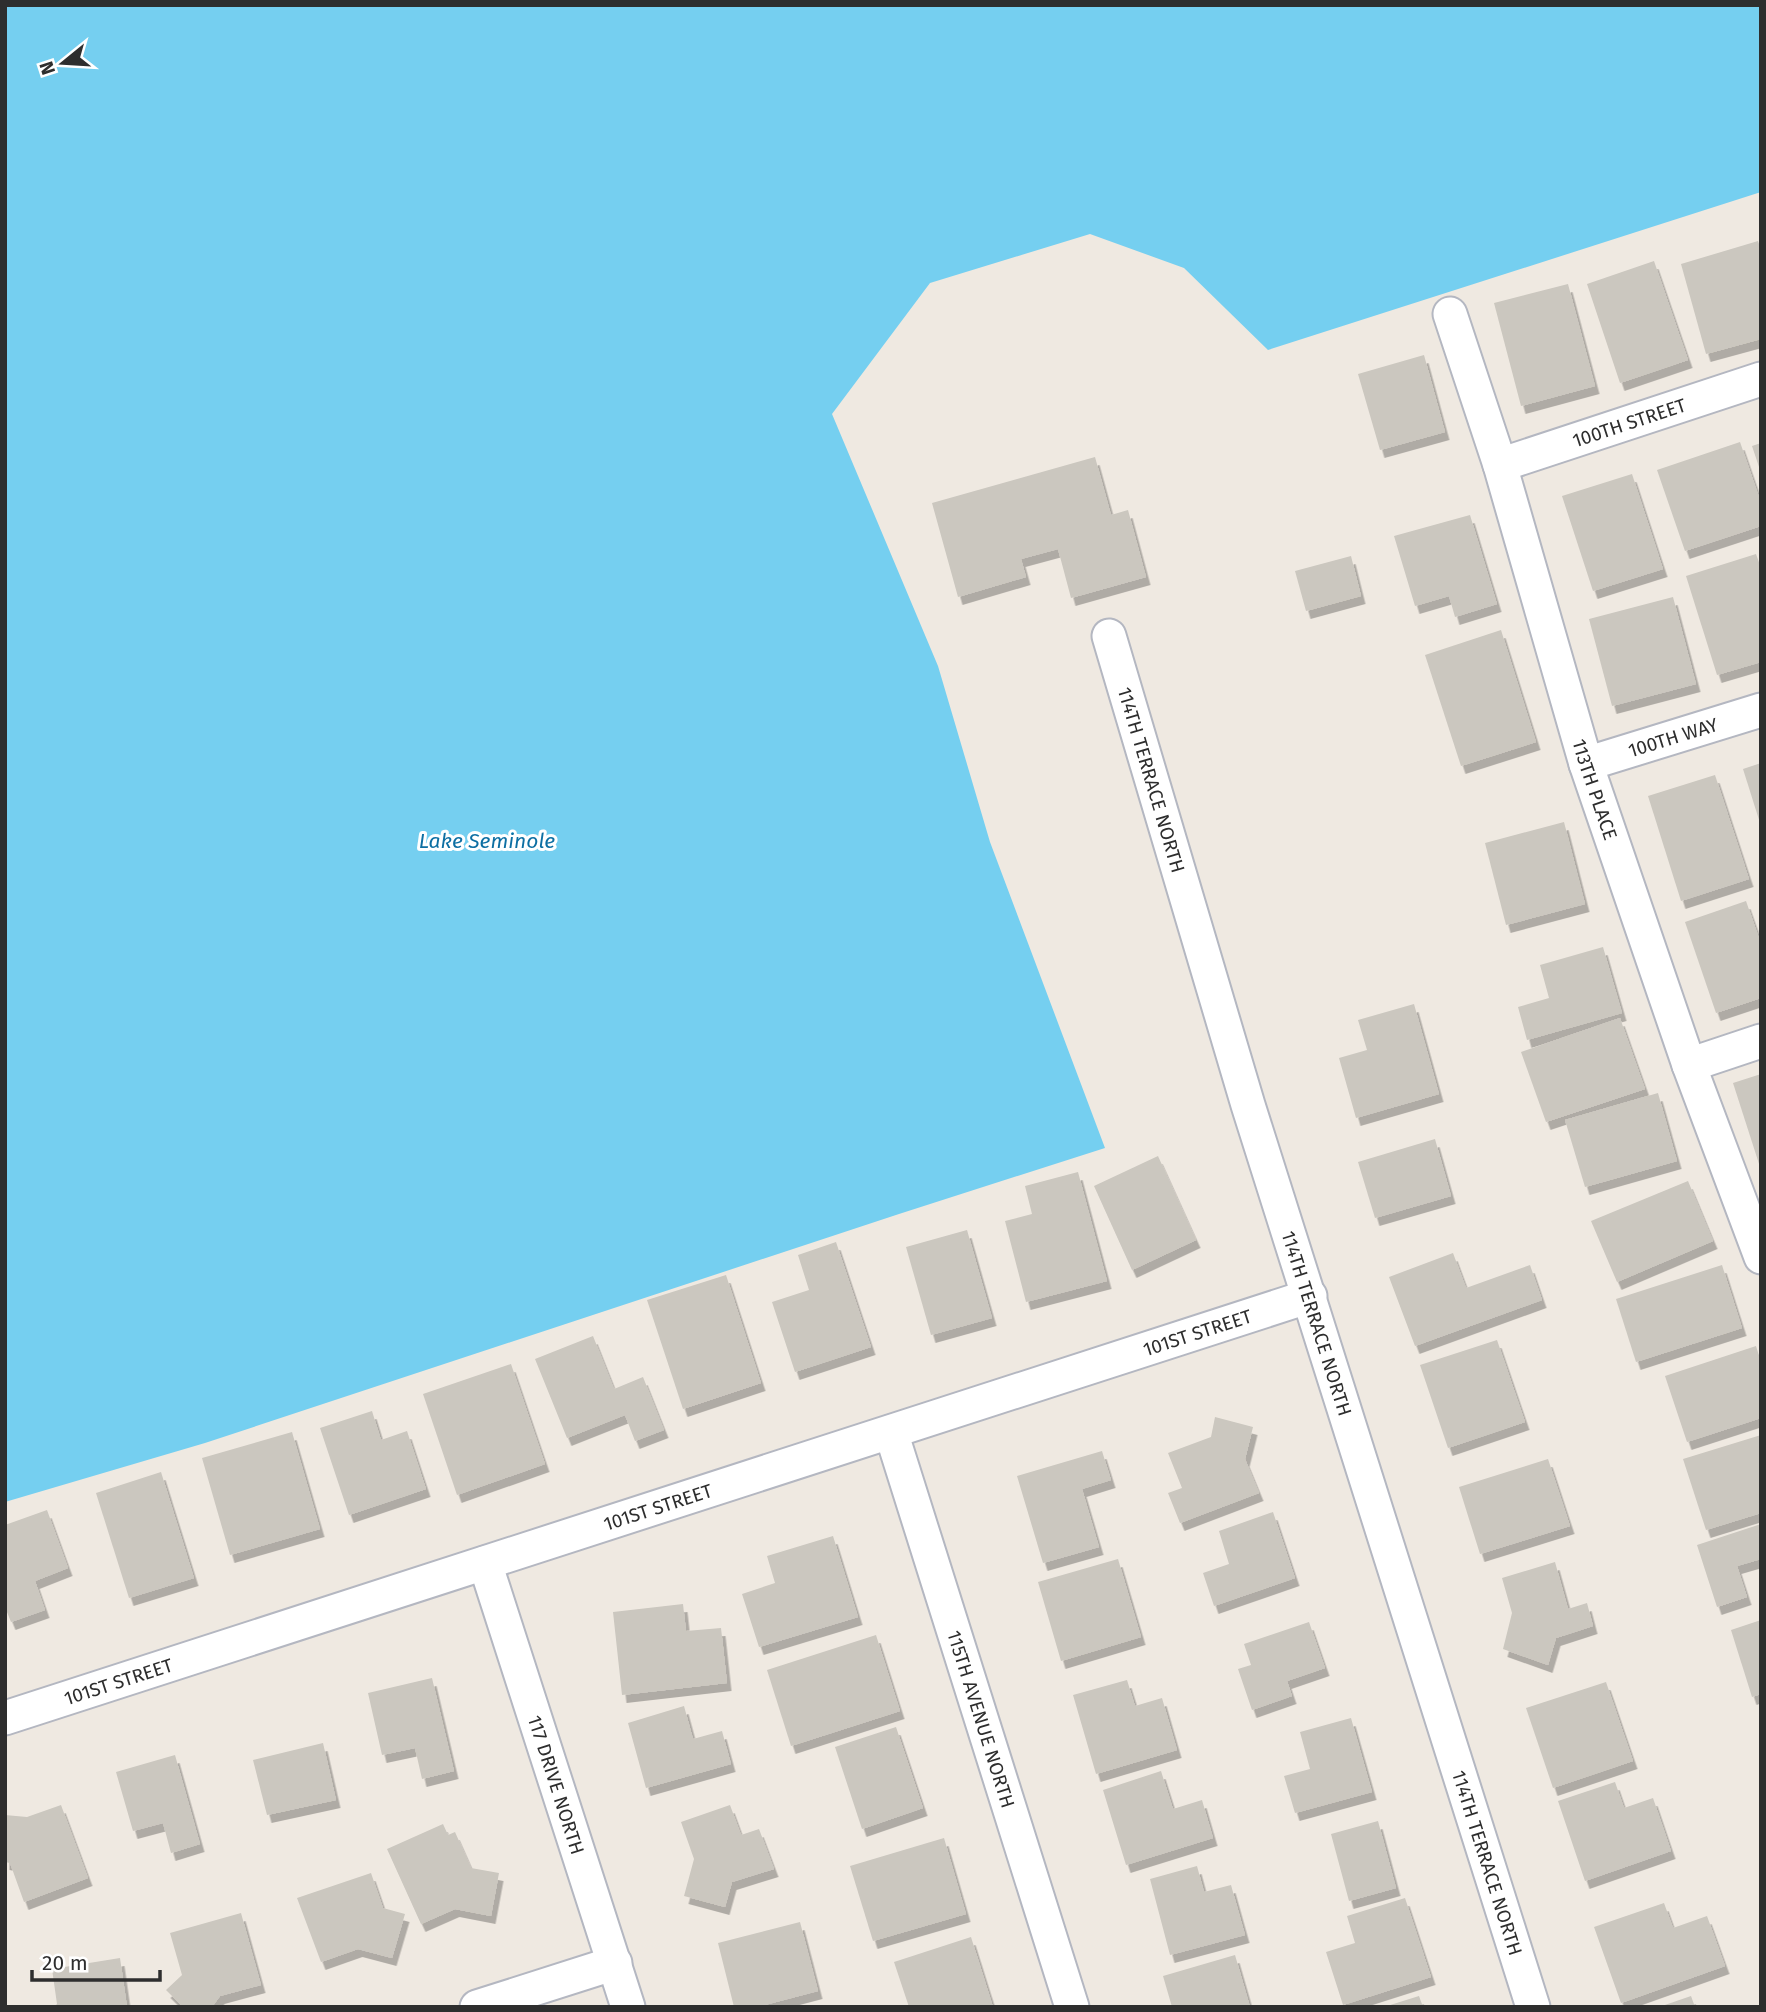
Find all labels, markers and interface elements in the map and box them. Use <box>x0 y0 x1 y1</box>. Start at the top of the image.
north arrow <box>28 28 98 98</box>
text: N <box>34 59 60 78</box>
street label: 100TH STREET <box>1569 393 1689 452</box>
street label: 114TH TERRACE NORTH <box>1113 684 1190 875</box>
street label: 100TH WAY <box>1625 712 1721 762</box>
street label: 113TH PLACE <box>1568 736 1623 843</box>
water label: Lake Seminole <box>419 828 555 854</box>
street label: 114TH TERRACE NORTH <box>1277 1228 1357 1419</box>
street label: 101ST STREET <box>1140 1304 1255 1361</box>
street label: 101ST STREET <box>600 1479 715 1535</box>
street label: 115TH AVENUE NORTH <box>943 1627 1020 1811</box>
street label: 101ST STREET <box>61 1653 176 1710</box>
street label: 117 DRIVE NORTH <box>523 1712 590 1857</box>
street label: 114TH TERRACE NORTH <box>1447 1768 1527 1958</box>
scale bar <box>32 1938 159 1982</box>
text: 20 m <box>42 1950 88 1976</box>

